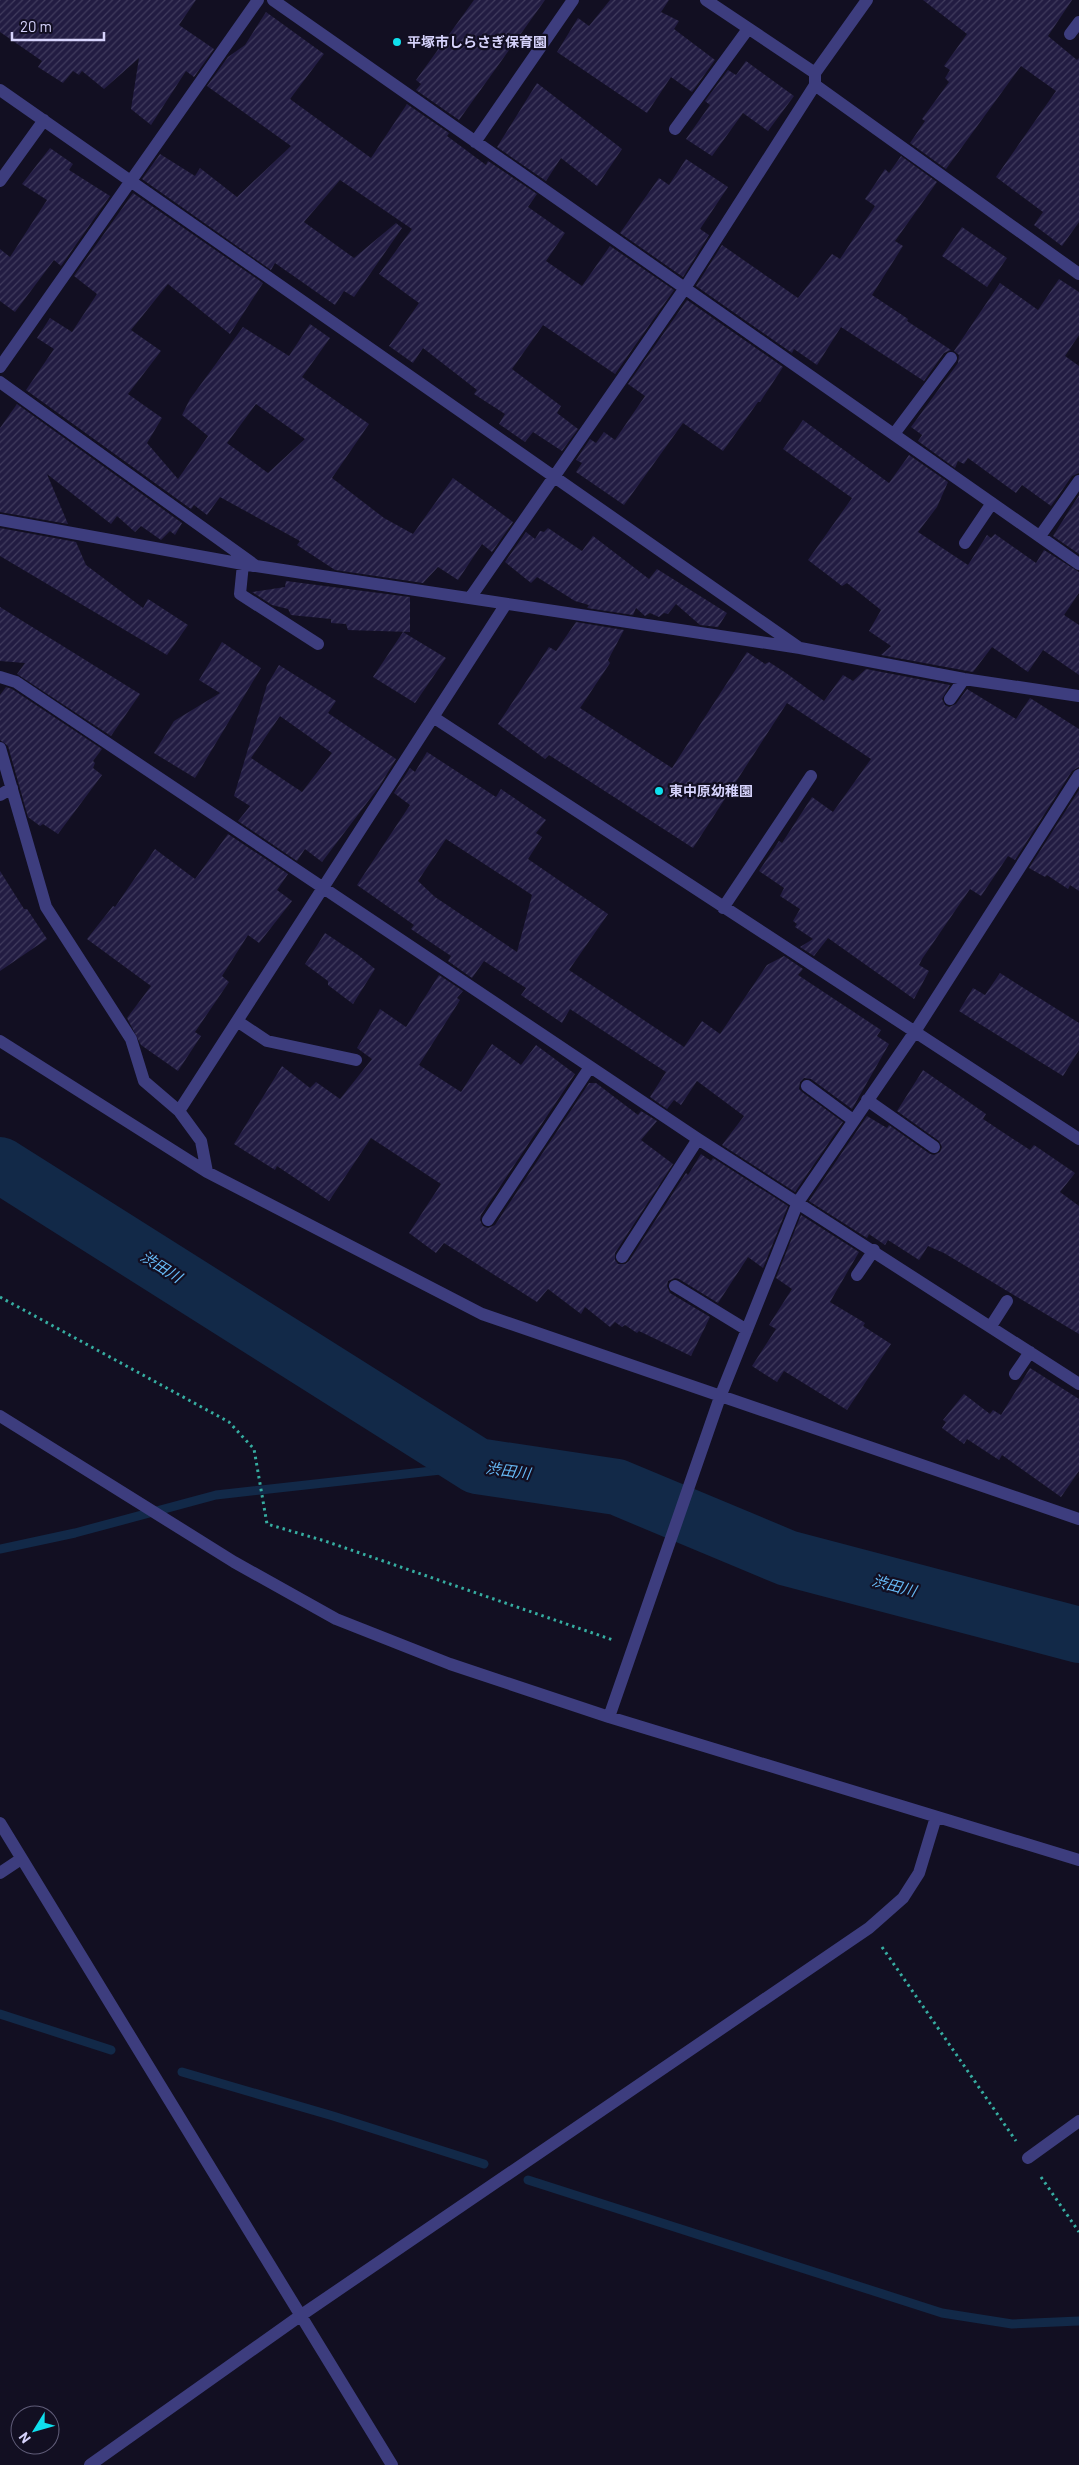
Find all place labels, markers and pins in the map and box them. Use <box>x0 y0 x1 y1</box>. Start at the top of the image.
place label: 平塚市しらさぎ保育園 <box>407 33 547 50</box>
marker: 平塚市しらさぎ保育園 <box>391 36 403 48</box>
place label: 東中原幼稚園 <box>669 782 753 799</box>
marker: 東中原幼稚園 <box>653 785 665 797</box>

